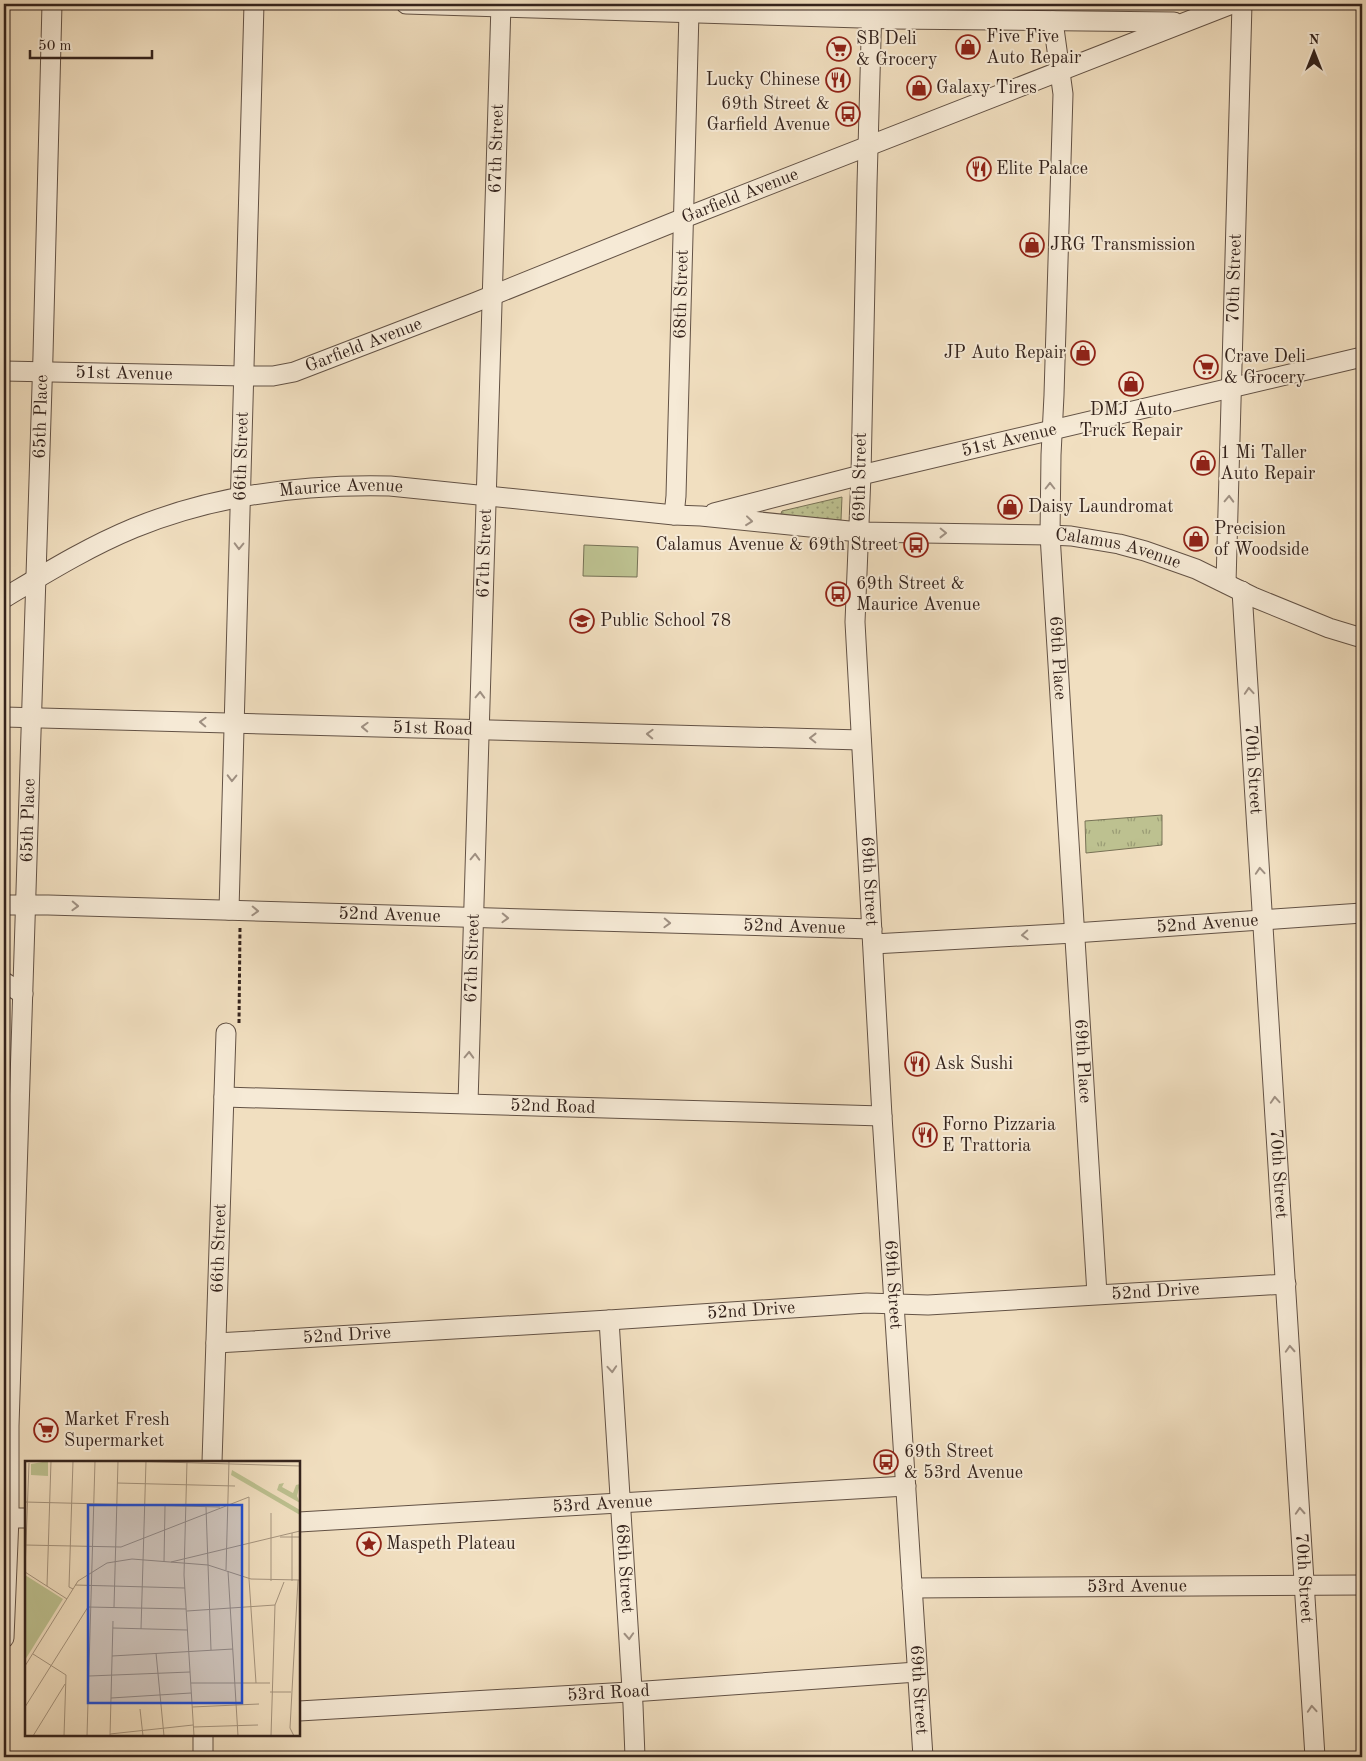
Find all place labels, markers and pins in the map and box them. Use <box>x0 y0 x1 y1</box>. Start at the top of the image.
place label: Five Five Auto Repair <box>986 28 1082 67</box>
place label: SB Deli & Grocery <box>856 30 938 69</box>
shop icon: Five Five Auto Repair <box>955 34 981 60</box>
supermarket icon: SB Deli & Grocery <box>826 36 852 62</box>
restaurant icon: Lucky Chinese <box>825 67 851 93</box>
place label: Lucky Chinese <box>706 71 820 89</box>
shop icon: Galaxy Tires <box>906 75 932 101</box>
place label: Galaxy Tires <box>936 79 1037 97</box>
place label: 69th Street & Garfield Avenue <box>706 95 830 134</box>
bus stop icon: 69th Street & Garfield Avenue <box>835 101 861 127</box>
restaurant icon: Elite Palace <box>966 156 992 182</box>
place label: Elite Palace <box>996 160 1088 178</box>
shop icon: JRG Transmission <box>1019 232 1045 258</box>
place label: JRG Transmission <box>1050 236 1196 254</box>
shop icon: JP Auto Repair <box>1070 340 1096 366</box>
place label: JP Auto Repair <box>944 344 1067 362</box>
place label: Crave Deli & Grocery <box>1224 348 1306 387</box>
supermarket icon: Crave Deli & Grocery <box>1193 354 1219 380</box>
shop icon: DMJ Auto Truck Repair <box>1118 371 1144 397</box>
place label: DMJ Auto Truck Repair <box>1079 401 1183 440</box>
place label: 1 Mi Taller Auto Repair <box>1220 444 1316 483</box>
shop icon: 1 Mi Taller Auto Repair <box>1190 450 1216 476</box>
shop icon: Daisy Laundromat <box>997 494 1023 520</box>
place label: Daisy Laundromat <box>1028 498 1174 516</box>
place label: Precision of Woodside <box>1214 520 1309 559</box>
shop icon: Precision of Woodside <box>1183 526 1209 552</box>
bus stop icon: Calamus Avenue & 69th Street <box>903 532 929 558</box>
place label: Calamus Avenue & 69th Street <box>655 536 898 554</box>
place label: 69th Street & Maurice Avenue <box>856 575 980 614</box>
bus stop icon: 69th Street & Maurice Avenue <box>825 581 851 607</box>
school or university icon: Public School 78 <box>569 608 595 634</box>
place label: Public School 78 <box>600 612 731 630</box>
restaurant icon: Ask Sushi <box>904 1051 930 1077</box>
place label: Ask Sushi <box>934 1055 1013 1073</box>
place label: Forno Pizzaria E Trattoria <box>942 1116 1056 1155</box>
restaurant icon: Forno Pizzaria E Trattoria <box>912 1122 938 1148</box>
place label: Market Fresh Supermarket <box>64 1411 170 1450</box>
supermarket icon: Market Fresh Supermarket <box>33 1417 59 1443</box>
place label: 69th Street & 53rd Avenue <box>904 1443 1023 1482</box>
bus stop icon: 69th Street & 53rd Avenue <box>873 1449 899 1475</box>
place icon: Maspeth Plateau <box>356 1531 382 1557</box>
place label: Maspeth Plateau <box>386 1535 516 1553</box>

